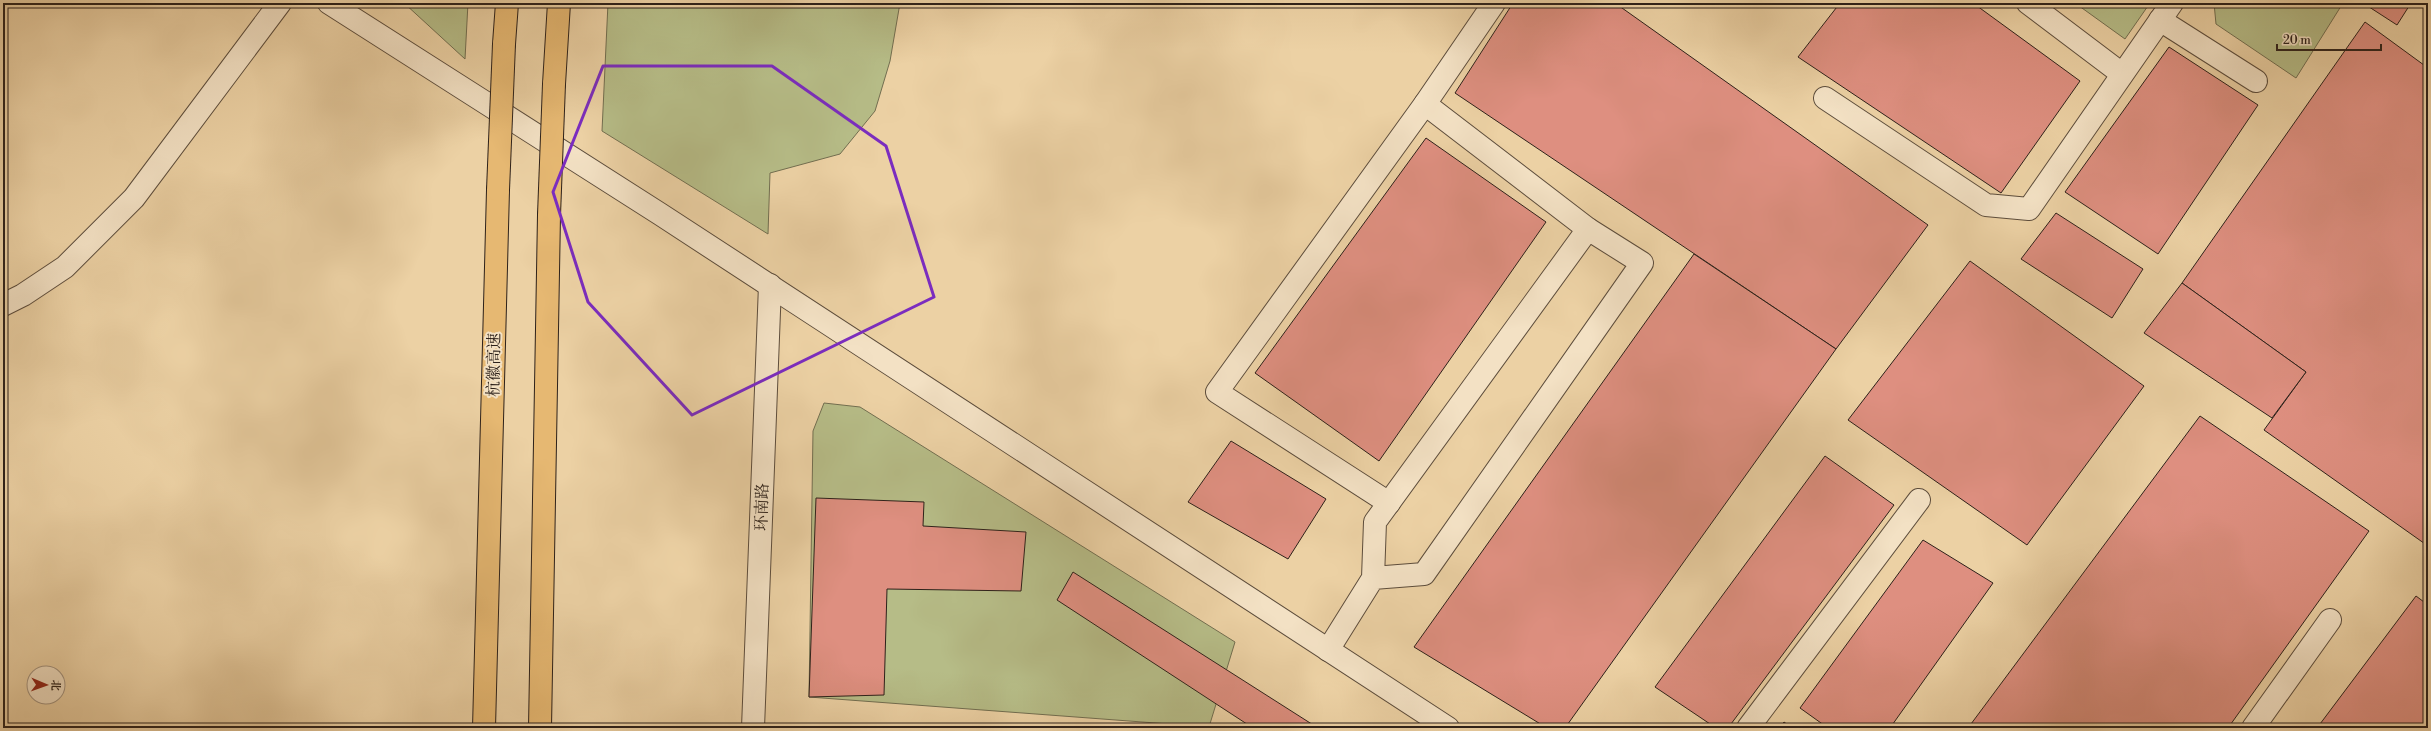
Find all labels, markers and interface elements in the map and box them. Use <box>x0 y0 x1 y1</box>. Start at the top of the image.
scale bar <box>2277 26 2381 52</box>
text: 20 m <box>2283 33 2311 48</box>
street label: 杭徽高速 <box>483 333 505 397</box>
street label: 环南路 <box>751 483 773 531</box>
north arrow <box>26 665 66 705</box>
text: 北 <box>48 680 62 691</box>

